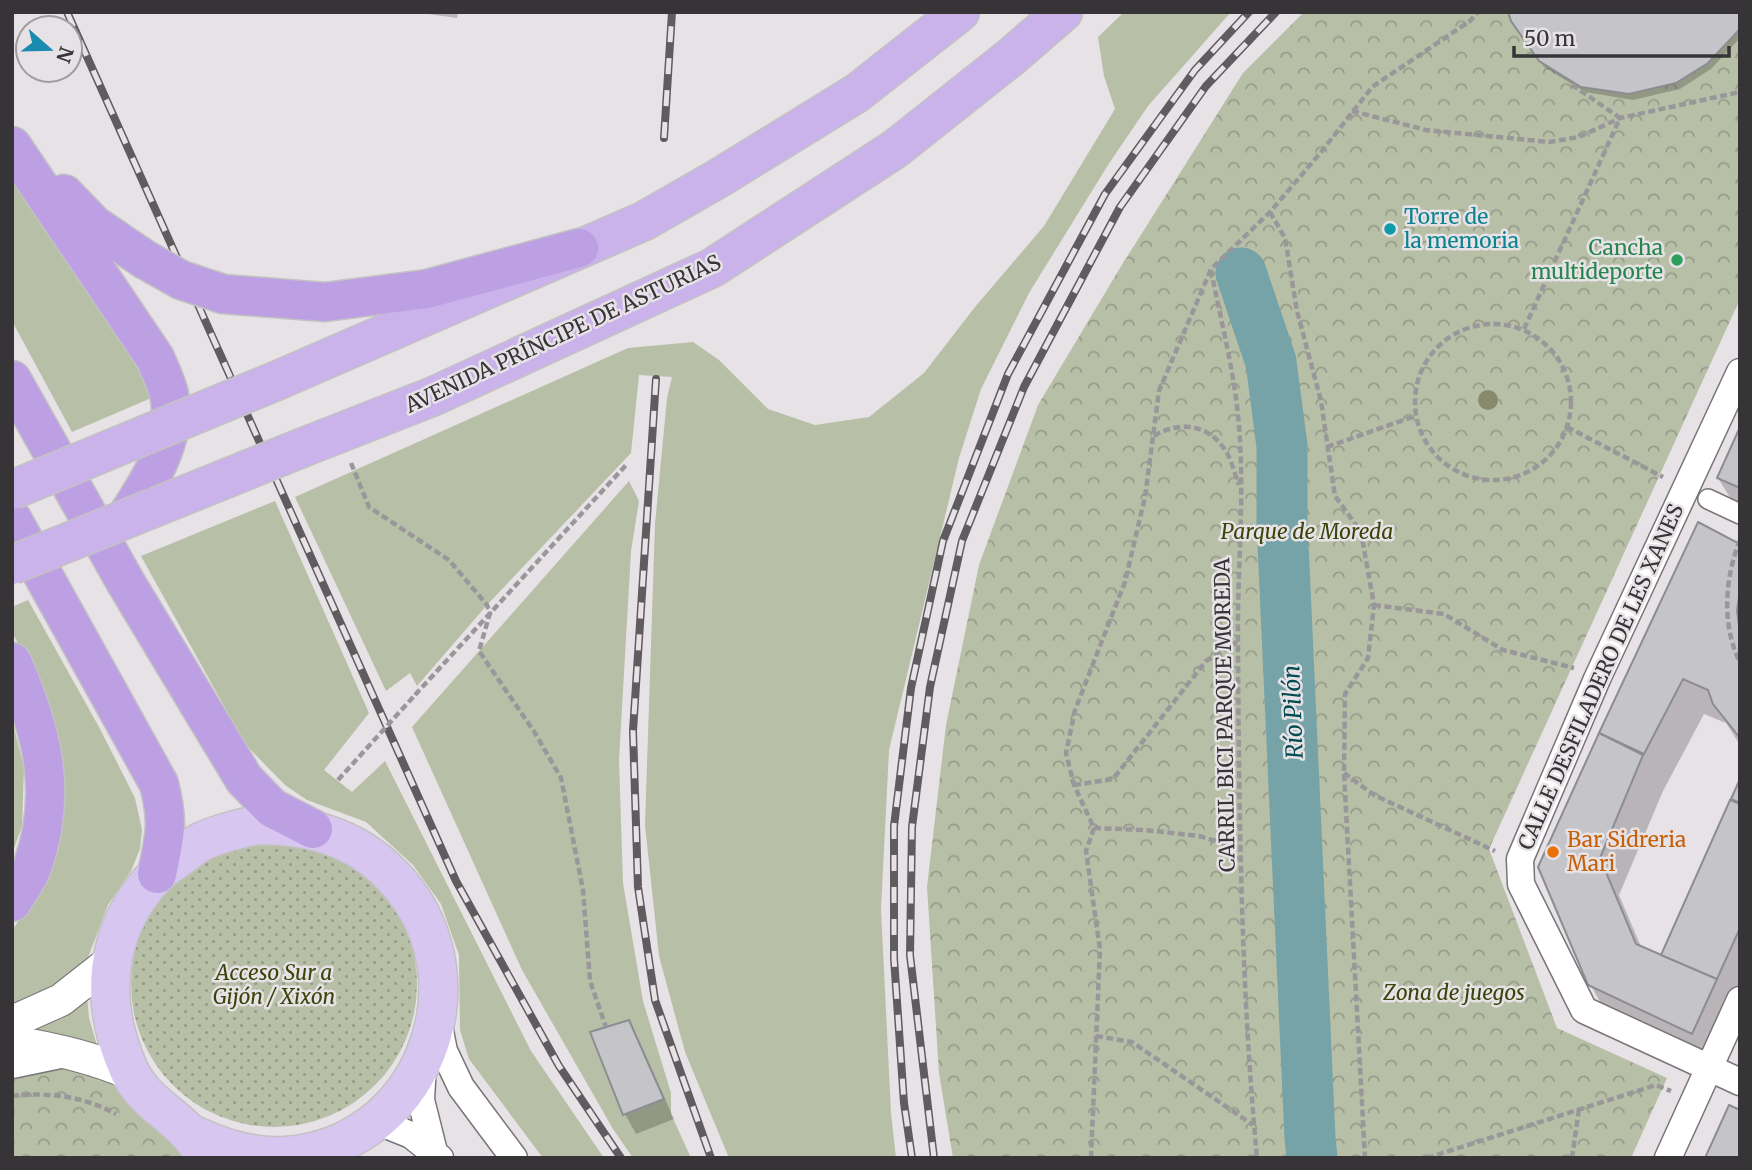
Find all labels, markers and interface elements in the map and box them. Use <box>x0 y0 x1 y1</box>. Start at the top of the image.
north arrow <box>14 14 84 84</box>
scale bar <box>1514 14 1729 58</box>
text: 50 m <box>1524 25 1575 52</box>
text: N <box>51 44 79 66</box>
place label: Torre de la memoria <box>1404 203 1519 254</box>
marker: Torre de la memoria <box>1382 221 1398 237</box>
place label: Cancha multideporte <box>1531 234 1663 285</box>
street label: AVENIDA PRÍNCIPE DE ASTURIAS <box>399 247 725 419</box>
marker: Cancha multideporte <box>1669 252 1685 268</box>
street label: CALLE DESFILADERO DE LES XANES <box>1512 500 1689 854</box>
park label: Parque de Moreda <box>1221 518 1393 545</box>
street label: CARRIL BICI PARQUE MOREDA <box>1208 557 1241 872</box>
water label: Río Pilón <box>1276 665 1309 759</box>
place label: Bar Sidreria Mari <box>1567 826 1686 877</box>
marker: Bar Sidreria Mari <box>1545 844 1561 860</box>
park label: Acceso Sur a Gijón / Xixón <box>213 959 335 1010</box>
park label: Zona de juegos <box>1382 979 1525 1006</box>

